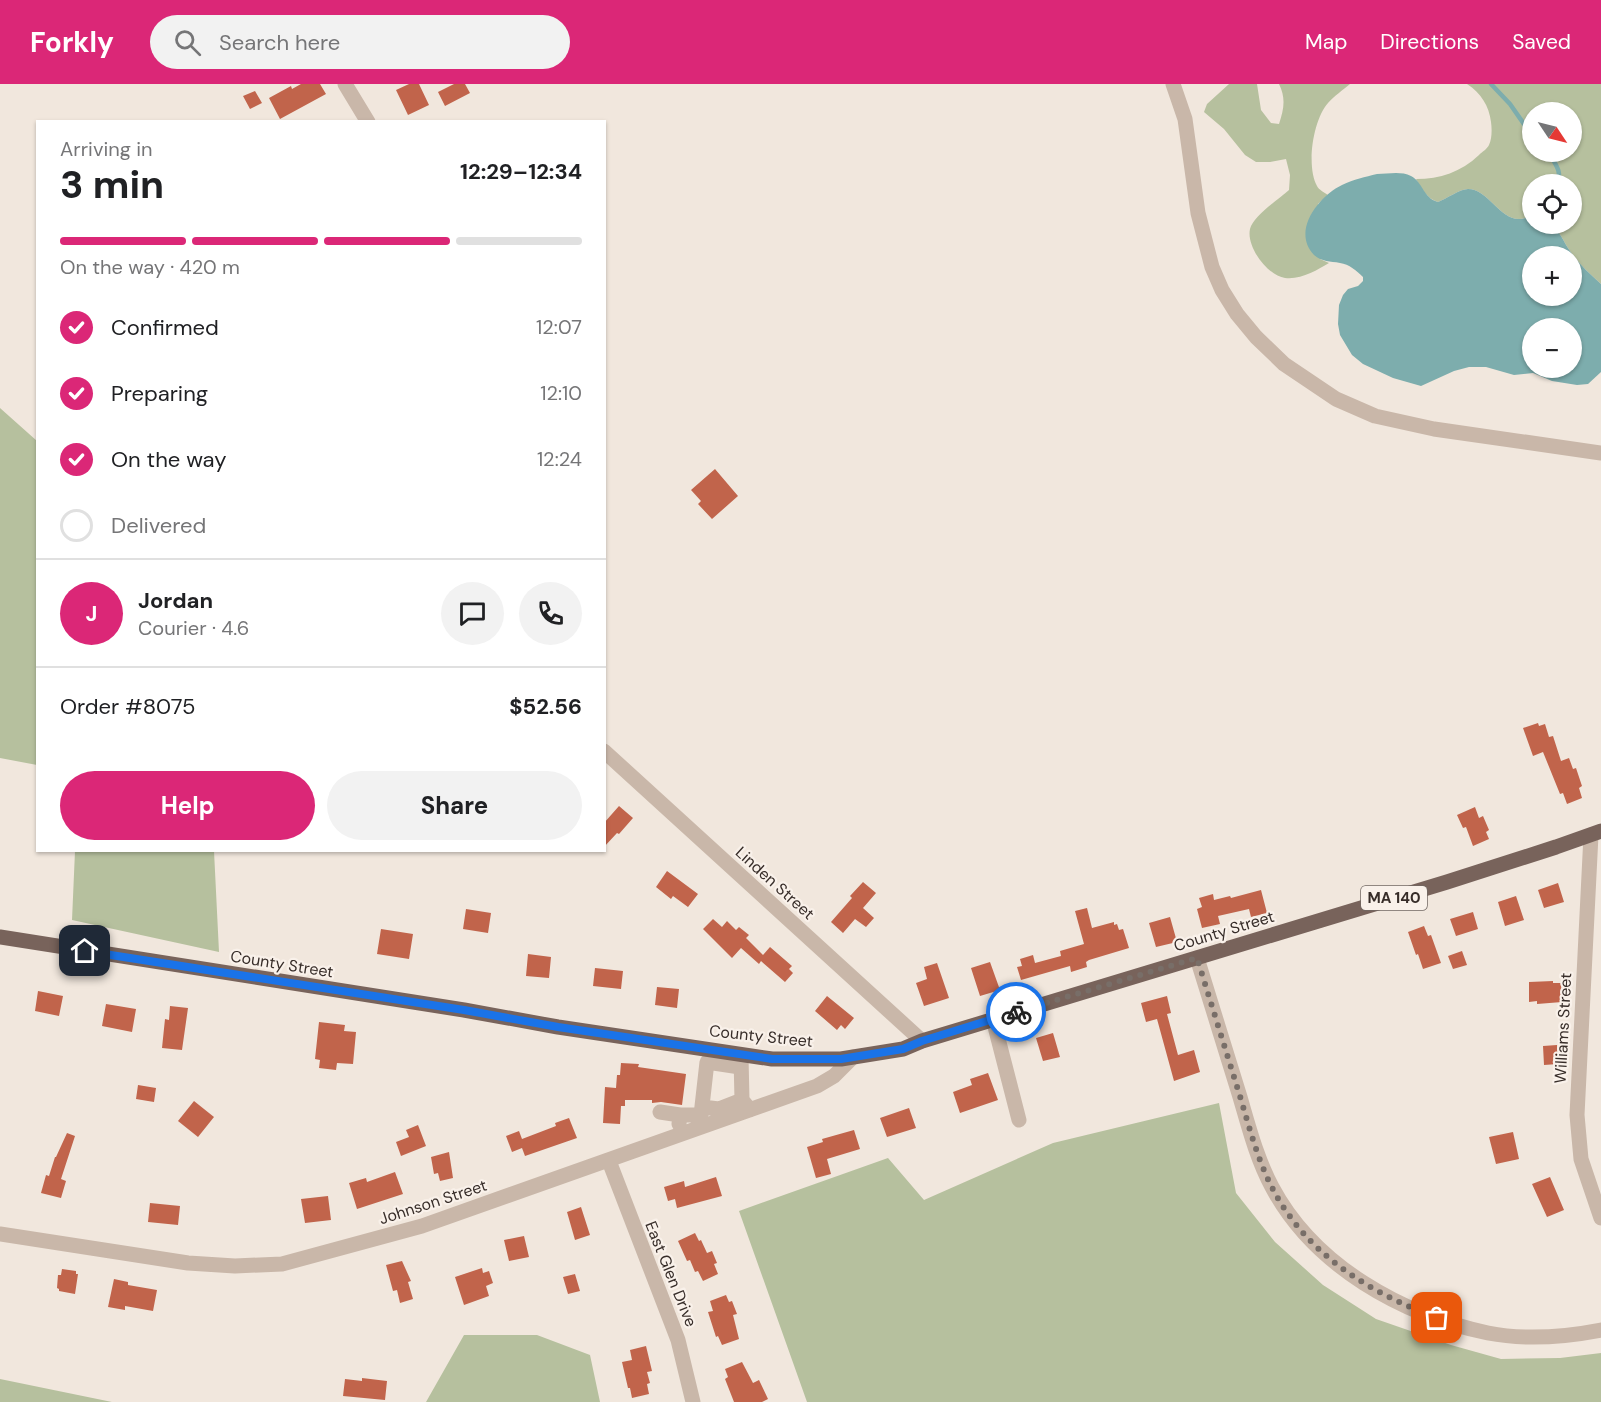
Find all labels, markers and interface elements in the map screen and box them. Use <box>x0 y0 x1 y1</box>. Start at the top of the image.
search box <box>150 15 570 69</box>
text: Forkly <box>30 24 114 61</box>
icon: search <box>171 26 204 59</box>
text: Search here <box>219 28 340 57</box>
text: Map <box>1305 28 1347 56</box>
text: Directions <box>1380 28 1479 56</box>
text: Saved <box>1512 28 1571 56</box>
north arrow <box>1522 102 1582 162</box>
map controls <box>1522 102 1582 378</box>
text: Arriving in <box>60 136 152 162</box>
text: 12:29–12:34 <box>460 157 582 186</box>
text: 3 min <box>60 159 164 210</box>
button: locate <box>1522 174 1582 234</box>
button: + <box>1522 246 1582 306</box>
text: On the way · 420 m <box>60 254 240 280</box>
icon: check <box>60 311 93 344</box>
text: Confirmed <box>111 313 219 342</box>
text: 12:07 <box>536 314 582 340</box>
button: − <box>1522 318 1582 378</box>
icon: check <box>60 377 93 410</box>
text: Preparing <box>111 379 208 408</box>
text: 12:10 <box>540 380 582 406</box>
icon: check <box>60 443 93 476</box>
text: On the way <box>111 445 226 474</box>
text: 12:24 <box>537 446 582 472</box>
text: Delivered <box>111 511 206 540</box>
button: chat <box>441 582 504 645</box>
button: phone <box>519 582 582 645</box>
text: Jordan <box>138 586 213 615</box>
text: J <box>86 599 97 628</box>
text: Courier · 4.6 <box>138 615 249 641</box>
text: Order #8075 <box>60 692 195 721</box>
text: $52.56 <box>509 692 582 721</box>
button: Help <box>60 771 315 840</box>
button: Share <box>327 771 582 840</box>
street label: Linden Street <box>731 842 819 924</box>
road number: MA 140 <box>1361 886 1427 910</box>
street label: County Street <box>1171 906 1277 956</box>
pin <box>59 925 110 976</box>
icon: home <box>68 934 101 967</box>
street label: County Street <box>229 945 335 983</box>
street label: Williams Street <box>1550 972 1576 1084</box>
courier <box>986 982 1046 1042</box>
icon: bike <box>1000 996 1033 1029</box>
street label: County Street <box>708 1020 814 1052</box>
street label: Johnson Street <box>376 1175 490 1229</box>
street label: East Glen Drive <box>640 1218 702 1330</box>
pin <box>1411 1292 1462 1343</box>
icon: bag <box>1420 1301 1453 1334</box>

